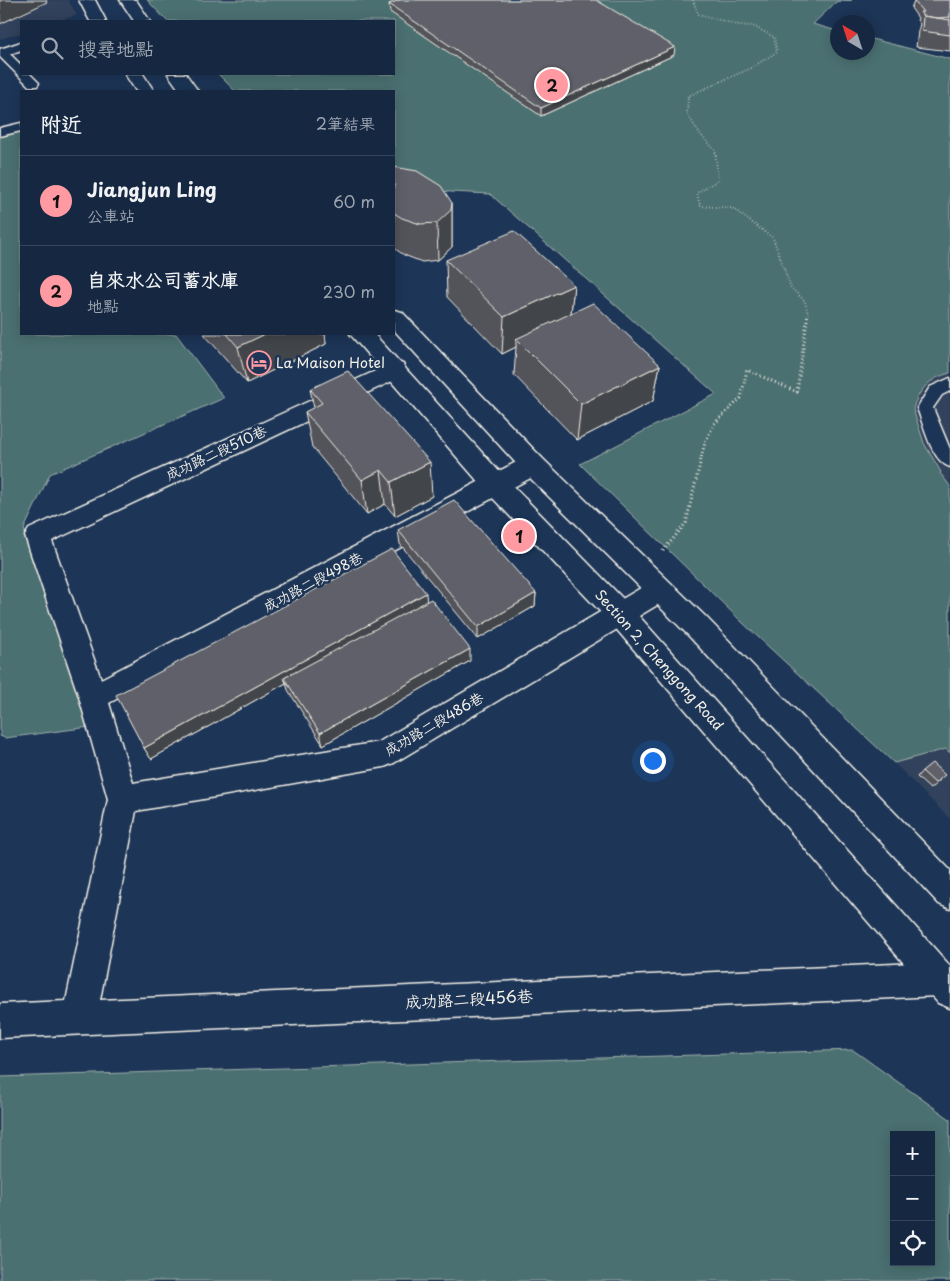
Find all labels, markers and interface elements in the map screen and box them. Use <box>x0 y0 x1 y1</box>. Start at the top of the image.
north arrow <box>830 15 875 60</box>
search box <box>20 20 395 75</box>
icon: search <box>38 34 66 62</box>
text: 搜尋地點 <box>78 34 154 62</box>
pin: 2 <box>536 66 568 104</box>
text: 附近 <box>40 107 82 139</box>
text: 2筆結果 <box>316 111 375 135</box>
text: Jiangjun Ling <box>87 175 217 203</box>
text: 1 <box>52 189 60 213</box>
text: 60 m <box>333 189 375 213</box>
text: 公車站 <box>87 203 135 227</box>
text: 自來水公司蓄水庫 <box>87 265 239 293</box>
text: 2 <box>50 279 62 303</box>
text: 230 m <box>323 279 375 303</box>
text: 地點 <box>87 293 119 317</box>
hotel icon: La Maison Hotel <box>246 350 272 376</box>
place label: La Maison Hotel <box>276 352 385 373</box>
street label: 成功路二段510巷 <box>162 420 271 485</box>
pin: 1 <box>503 517 535 555</box>
street label: 成功路二段498巷 <box>259 546 367 617</box>
street label: Section 2, Chenggong Road <box>590 584 729 735</box>
street label: 成功路二段486巷 <box>380 686 488 760</box>
your location <box>640 748 666 774</box>
street label: 成功路二段456巷 <box>405 983 533 1013</box>
map controls <box>890 1131 935 1266</box>
button: + <box>890 1131 935 1176</box>
button: − <box>890 1176 935 1221</box>
button: locate <box>890 1221 935 1266</box>

